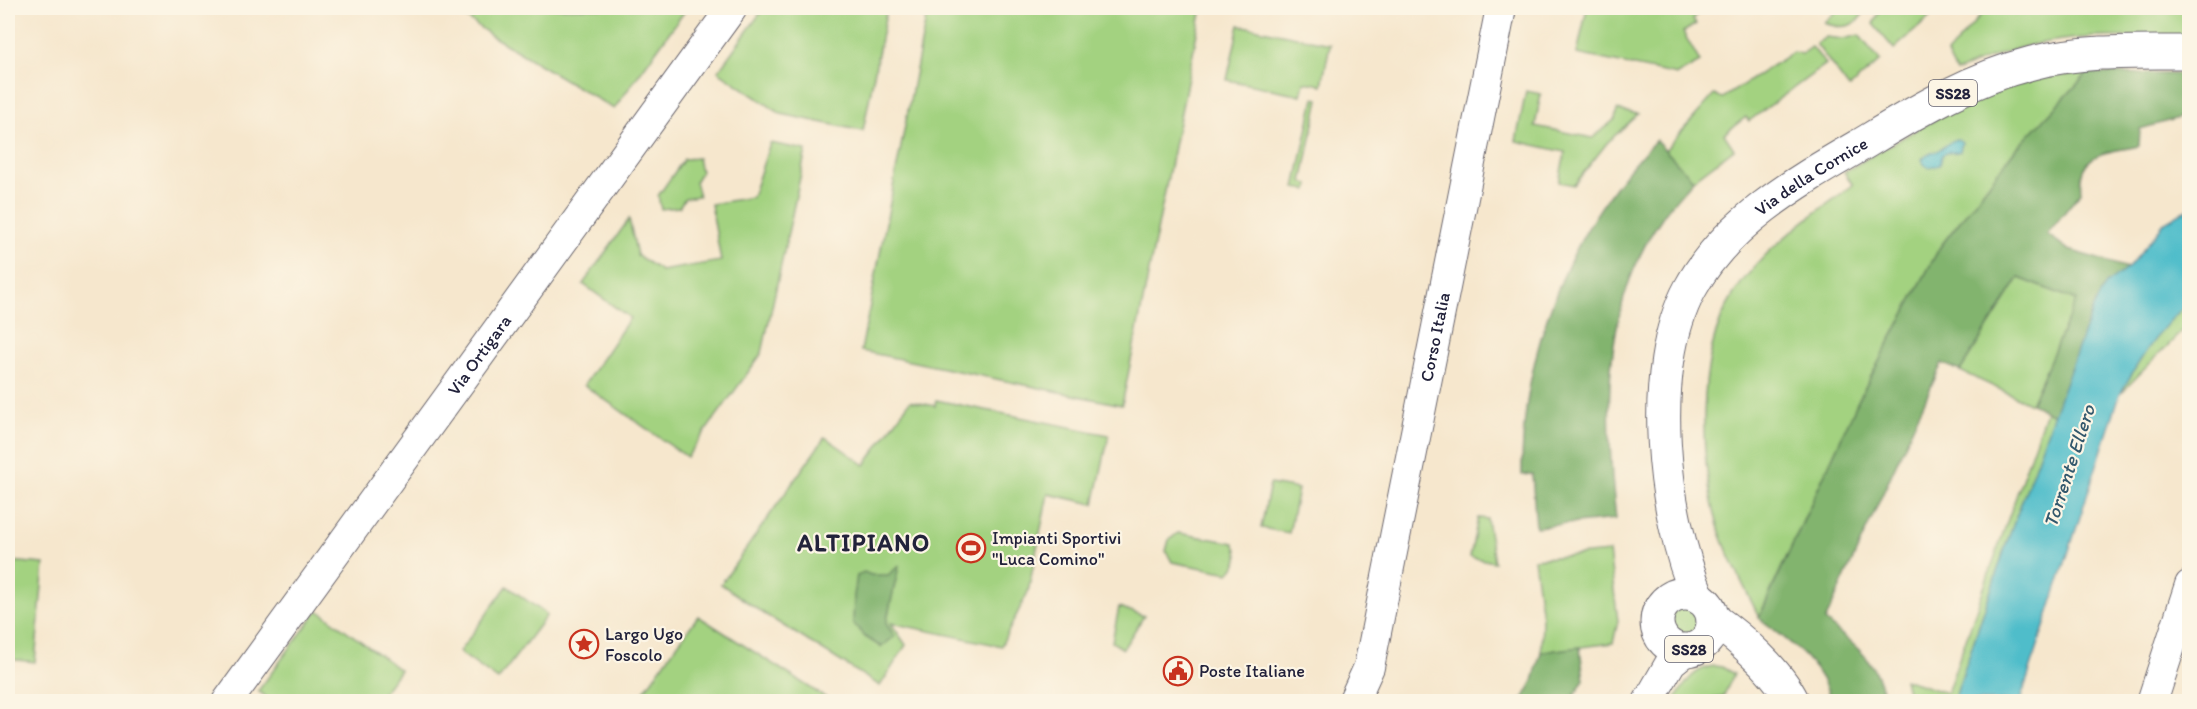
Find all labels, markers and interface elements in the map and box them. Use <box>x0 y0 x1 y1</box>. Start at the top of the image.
road number: SS28 <box>1929 80 1977 106</box>
street label: Via della Cornice <box>1750 132 1872 221</box>
street label: Corso Italia <box>1415 290 1455 384</box>
street label: Via Ortigara <box>443 310 516 400</box>
water label: Torrente Ellero <box>2038 401 2100 530</box>
place label: Impianti Sportivi "Luca Comino" <box>992 527 1121 570</box>
district label: ALTIPIANO <box>796 528 931 557</box>
sports icon: Impianti Sportivi "Luca Comino" <box>955 532 987 564</box>
place label: Largo Ugo Foscolo <box>605 623 683 666</box>
place icon: Largo Ugo Foscolo <box>568 628 600 660</box>
road number: SS28 <box>1665 636 1713 662</box>
public building icon: Poste Italiane <box>1162 655 1194 687</box>
place label: Poste Italiane <box>1199 660 1305 682</box>

